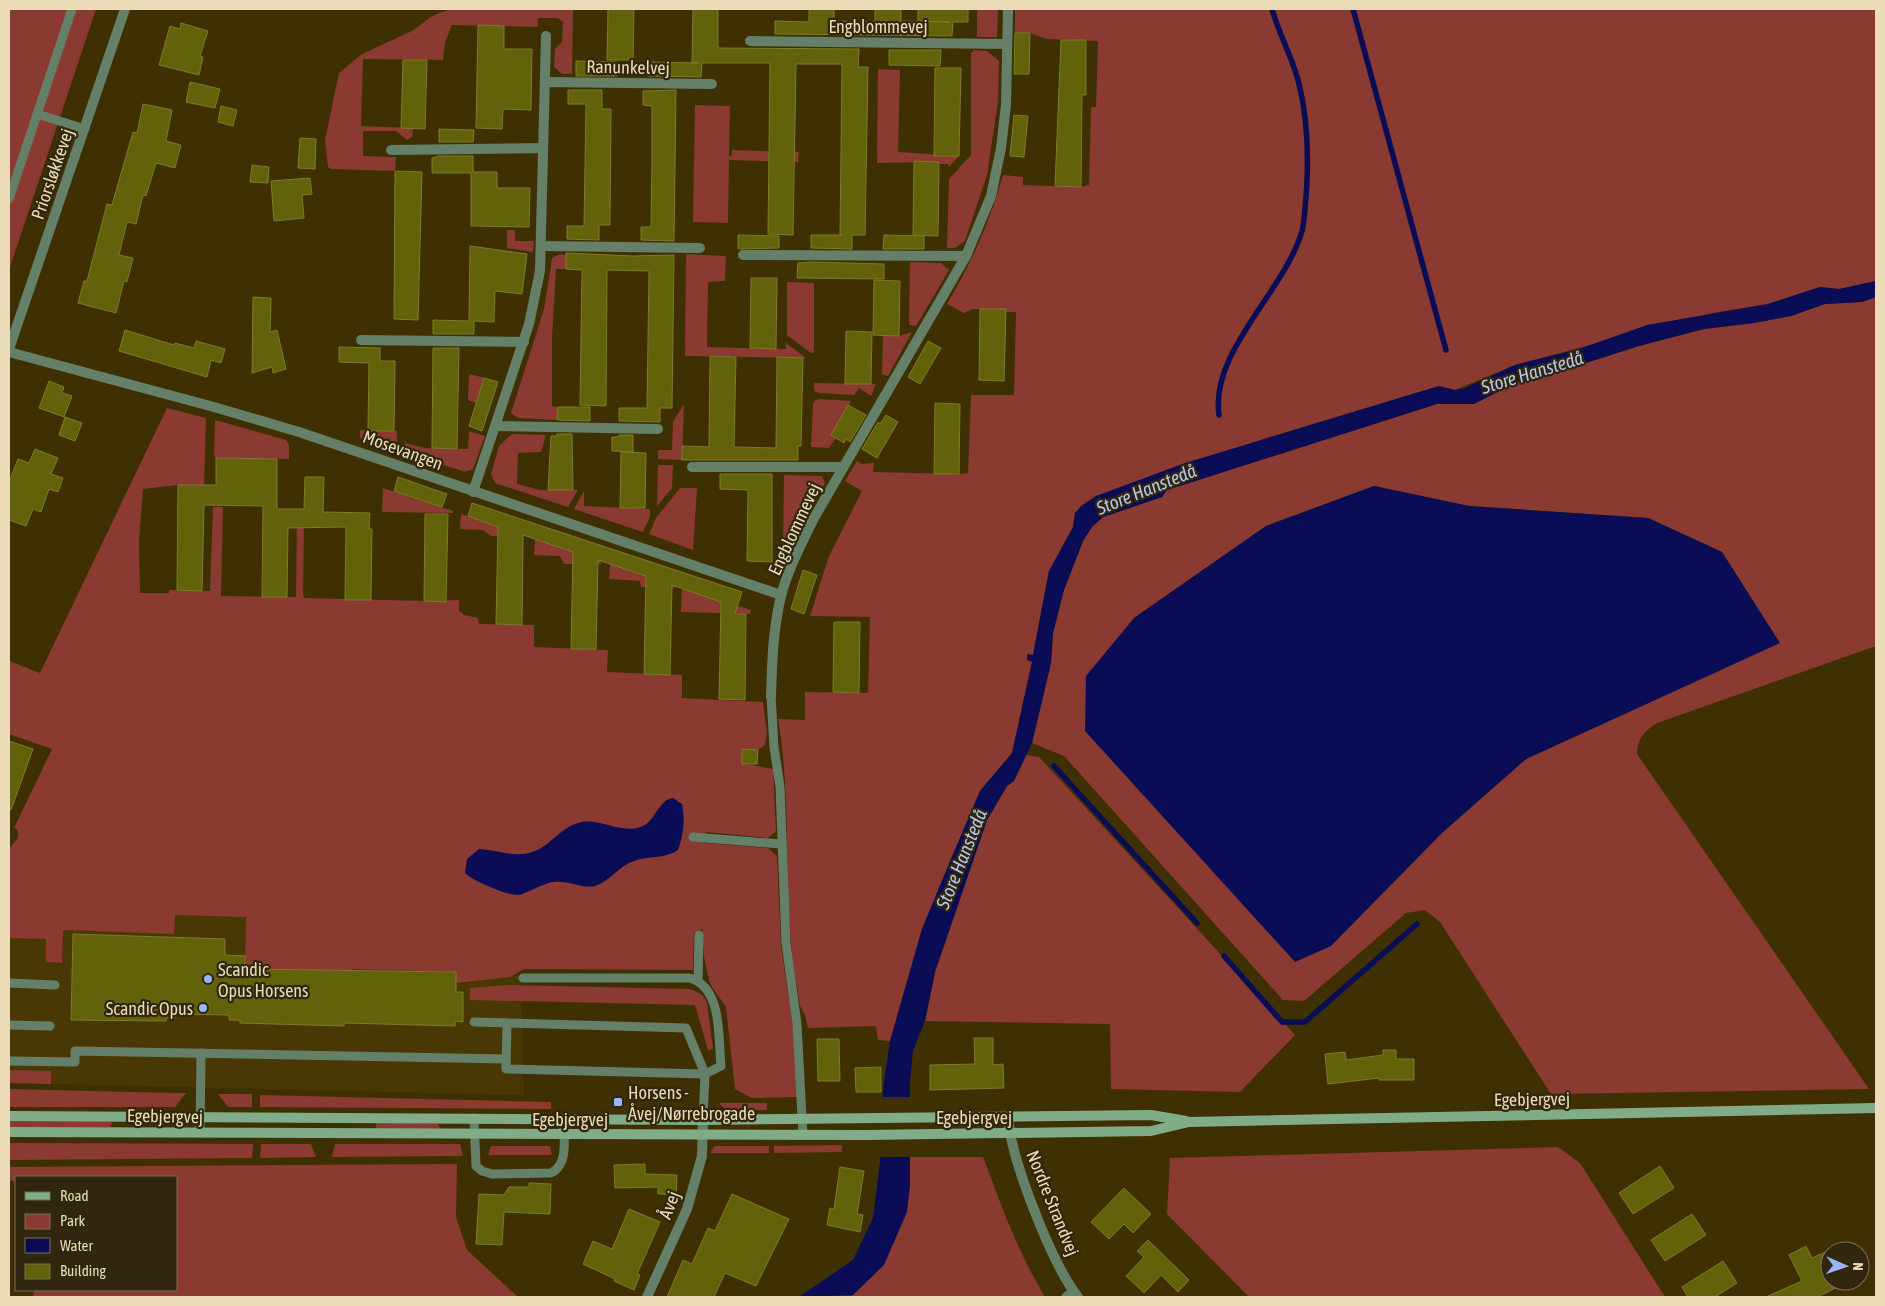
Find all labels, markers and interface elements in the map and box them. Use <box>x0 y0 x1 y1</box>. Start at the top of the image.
street label: Engblommevej <box>828 16 928 37</box>
street label: Ranunkelvej <box>586 56 670 78</box>
street label: Priorsløkkevej <box>27 126 77 222</box>
water label: Store Hanstedå <box>1477 346 1586 398</box>
street label: Mosevangen <box>360 426 446 474</box>
water label: Store Hanstedå <box>1092 459 1199 519</box>
street label: Engblommevej <box>764 480 824 578</box>
water label: Store Hanstedå <box>931 806 991 913</box>
place label: Scandic Opus Horsens <box>218 959 308 1001</box>
marker: Scandic Opus Horsens <box>202 973 214 985</box>
place label: Scandic Opus <box>106 998 193 1019</box>
marker: Scandic Opus <box>197 1002 209 1014</box>
place label: Horsens - Åvej/Nørrebrogade <box>628 1082 755 1124</box>
street label: Egebjergvej <box>1494 1088 1570 1110</box>
marker: Horsens - Åvej/Nørrebrogade <box>612 1096 624 1108</box>
street label: Egebjergvej <box>127 1105 203 1127</box>
street label: Egebjergvej <box>936 1107 1012 1128</box>
street label: Egebjergvej <box>532 1109 608 1130</box>
street label: Nordre Strandvej <box>1022 1147 1084 1259</box>
legend <box>15 1176 178 1291</box>
text: Road <box>60 1187 89 1204</box>
street label: Åvej <box>654 1188 684 1222</box>
text: Park <box>60 1212 85 1229</box>
text: Water <box>60 1237 93 1254</box>
north arrow <box>1820 1241 1870 1291</box>
text: Building <box>60 1262 106 1279</box>
text: N <box>1850 1262 1866 1271</box>

